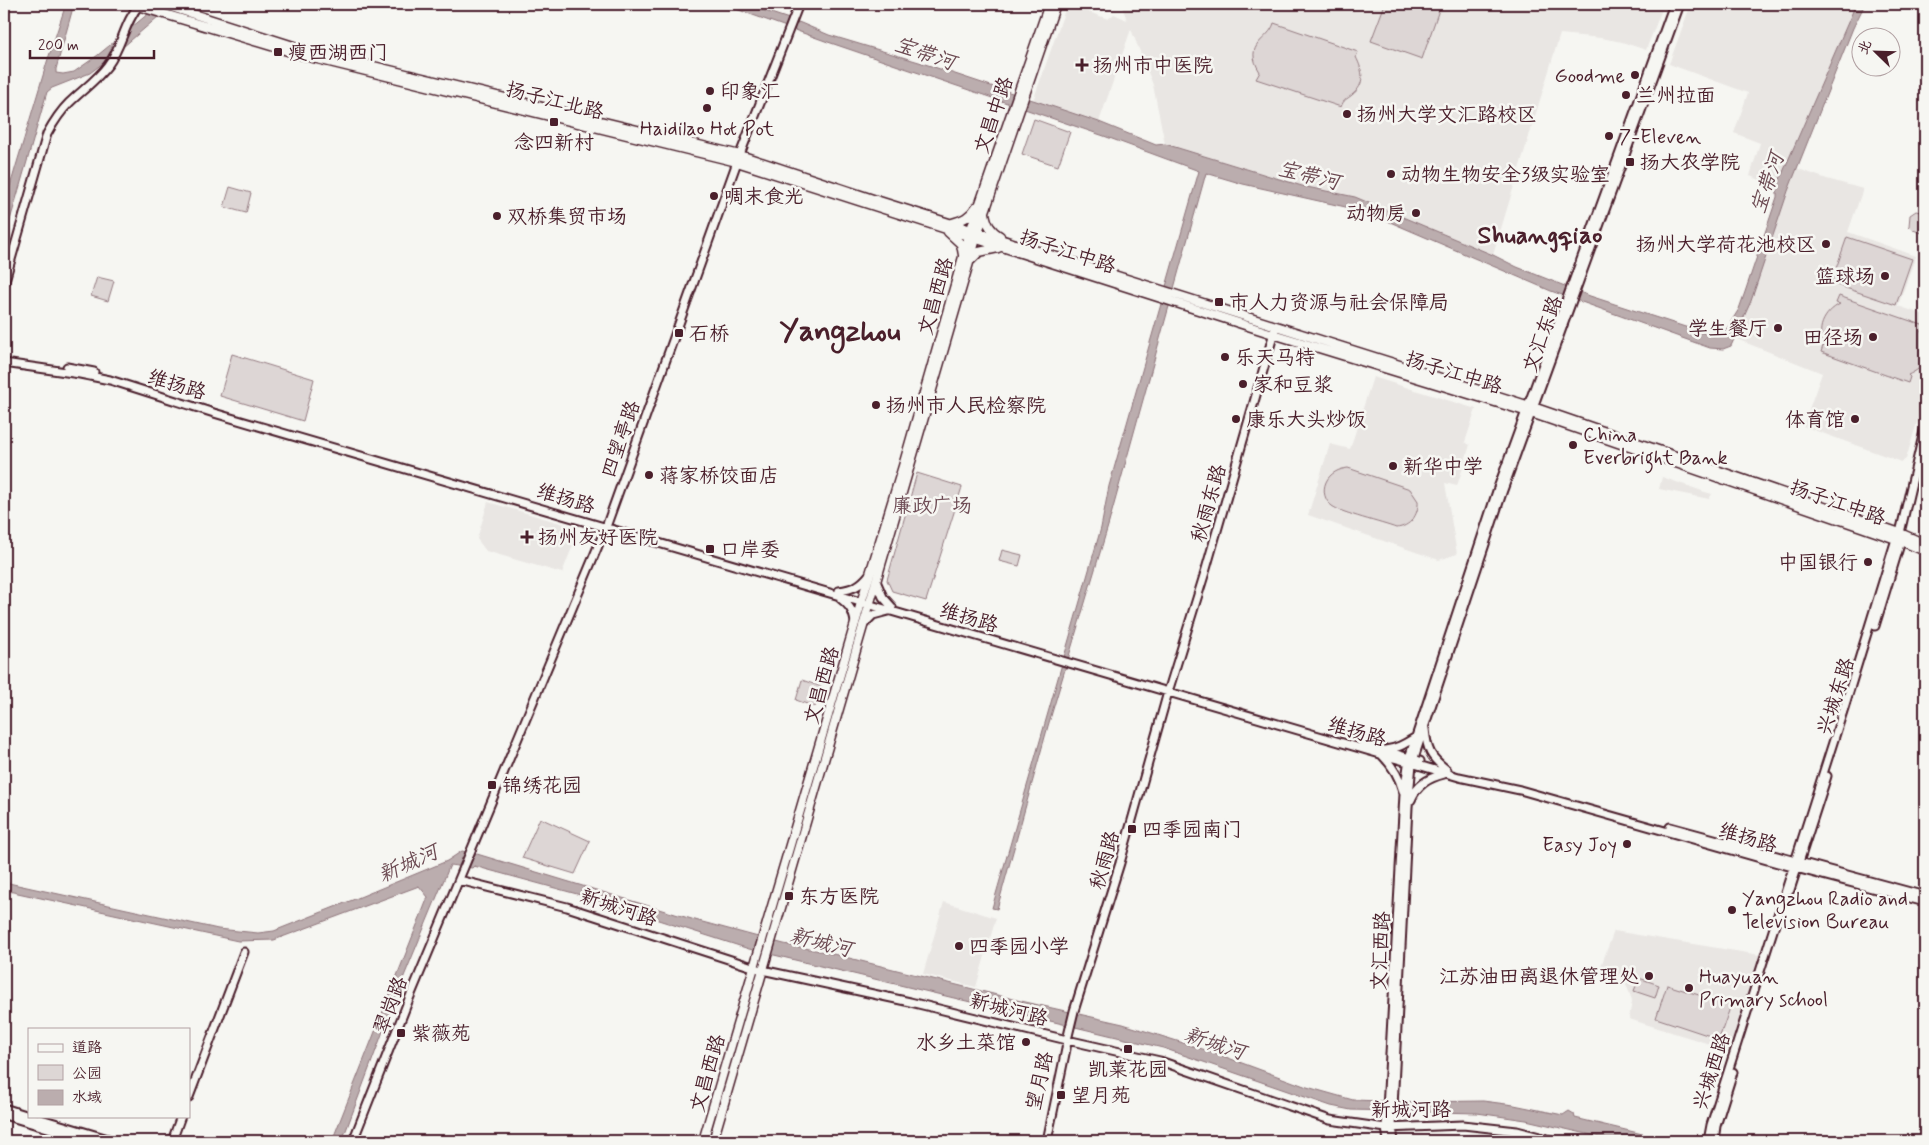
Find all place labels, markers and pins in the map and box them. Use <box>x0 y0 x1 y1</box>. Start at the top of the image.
place label: 瘦西湖西门 <box>288 40 388 67</box>
marker: 瘦西湖西门 <box>272 46 284 58</box>
place label: 扬州市中医院 <box>1093 53 1213 80</box>
marker: 扬州市中医院 <box>1075 58 1089 72</box>
place label: Goodme <box>1554 63 1625 90</box>
marker: Goodme <box>1629 69 1641 81</box>
place label: 印象汇 <box>720 79 780 106</box>
place label: 兰州拉面 <box>1636 83 1716 110</box>
marker: 印象汇 <box>704 85 716 97</box>
marker: 兰州拉面 <box>1620 89 1632 101</box>
marker: Haidilao Hot Pot <box>701 102 713 114</box>
place label: 扬州大学文汇路校区 <box>1357 102 1537 129</box>
marker: 扬州大学文汇路校区 <box>1341 108 1353 120</box>
marker: 念四新村 <box>548 116 560 128</box>
place label: Haidilao Hot Pot <box>640 116 775 143</box>
place label: 7-Eleven <box>1619 124 1702 151</box>
place label: 念四新村 <box>514 130 594 157</box>
marker: 7-Eleven <box>1603 130 1615 142</box>
place label: 扬大农学院 <box>1640 150 1740 177</box>
marker: 扬大农学院 <box>1624 156 1636 168</box>
place label: 动物生物安全3级实验室 <box>1401 162 1610 189</box>
marker: 动物生物安全3级实验室 <box>1385 168 1397 180</box>
place label: 啁末食光 <box>724 184 804 211</box>
marker: 啁末食光 <box>708 190 720 202</box>
place label: 动物房 <box>1346 201 1406 228</box>
place label: 双桥集贸市场 <box>507 204 627 231</box>
marker: 动物房 <box>1410 207 1422 219</box>
marker: 双桥集贸市场 <box>491 210 503 222</box>
place label: 扬州大学荷花池校区 <box>1636 232 1816 259</box>
marker: 扬州大学荷花池校区 <box>1820 238 1832 250</box>
place label: 篮球场 <box>1815 264 1875 291</box>
marker: 篮球场 <box>1879 270 1891 282</box>
place label: 市人力资源与社会保障局 <box>1229 290 1449 317</box>
marker: 市人力资源与社会保障局 <box>1213 296 1225 308</box>
place label: 学生餐厅 <box>1688 316 1768 343</box>
place label: 石桥 <box>689 321 729 348</box>
marker: 学生餐厅 <box>1772 322 1784 334</box>
place label: 田径场 <box>1803 325 1863 352</box>
marker: 石桥 <box>673 327 685 339</box>
marker: 田径场 <box>1867 331 1879 343</box>
place label: 乐天马特 <box>1235 345 1315 372</box>
marker: 乐天马特 <box>1219 351 1231 363</box>
place label: 家和豆浆 <box>1253 372 1333 399</box>
marker: 家和豆浆 <box>1237 378 1249 390</box>
place label: 扬州市人民检察院 <box>886 393 1046 420</box>
marker: 扬州市人民检察院 <box>870 399 882 411</box>
place label: 康乐大头炒饭 <box>1246 407 1366 434</box>
place label: 体育馆 <box>1785 407 1845 434</box>
marker: 康乐大头炒饭 <box>1230 413 1242 425</box>
marker: 体育馆 <box>1849 413 1861 425</box>
place label: China Everbright Bank <box>1583 422 1728 474</box>
marker: China Everbright Bank <box>1567 439 1579 451</box>
place label: 新华中学 <box>1403 454 1483 481</box>
marker: 新华中学 <box>1387 460 1399 472</box>
place label: 蒋家桥饺面店 <box>659 463 779 490</box>
marker: 蒋家桥饺面店 <box>643 469 655 481</box>
place label: 扬州友好医院 <box>538 525 658 552</box>
marker: 扬州友好医院 <box>520 530 534 544</box>
place label: 口岸委 <box>720 537 780 564</box>
marker: 口岸委 <box>704 543 716 555</box>
place label: 中国银行 <box>1778 550 1858 577</box>
marker: 中国银行 <box>1862 556 1874 568</box>
place label: 锦绣花园 <box>502 773 582 800</box>
marker: 锦绣花园 <box>486 779 498 791</box>
place label: 四季园南门 <box>1142 817 1242 844</box>
marker: 四季园南门 <box>1126 823 1138 835</box>
place label: Easy Joy <box>1542 832 1617 859</box>
marker: Easy Joy <box>1621 838 1633 850</box>
place label: 东方医院 <box>799 884 879 911</box>
place label: Yangzhou Radio and Television Bureau <box>1742 886 1908 936</box>
marker: 东方医院 <box>783 890 795 902</box>
marker: Yangzhou Radio and Television Bureau <box>1726 904 1738 916</box>
place label: 四季园小学 <box>969 934 1069 961</box>
marker: 四季园小学 <box>953 940 965 952</box>
place label: 江苏油田离退休管理处 <box>1439 964 1639 991</box>
place label: Huayuan Primary school <box>1699 964 1828 1014</box>
marker: 江苏油田离退休管理处 <box>1643 970 1655 982</box>
marker: Huayuan Primary school <box>1683 982 1695 994</box>
place label: 紫薇苑 <box>411 1021 471 1048</box>
marker: 紫薇苑 <box>395 1027 407 1039</box>
place label: 水乡土菜馆 <box>916 1030 1016 1057</box>
marker: 水乡土菜馆 <box>1020 1036 1032 1048</box>
marker: 凯莱花园 <box>1122 1043 1134 1055</box>
place label: 凯莱花园 <box>1088 1057 1168 1084</box>
place label: 望月苑 <box>1071 1083 1131 1110</box>
marker: 望月苑 <box>1055 1089 1067 1101</box>

